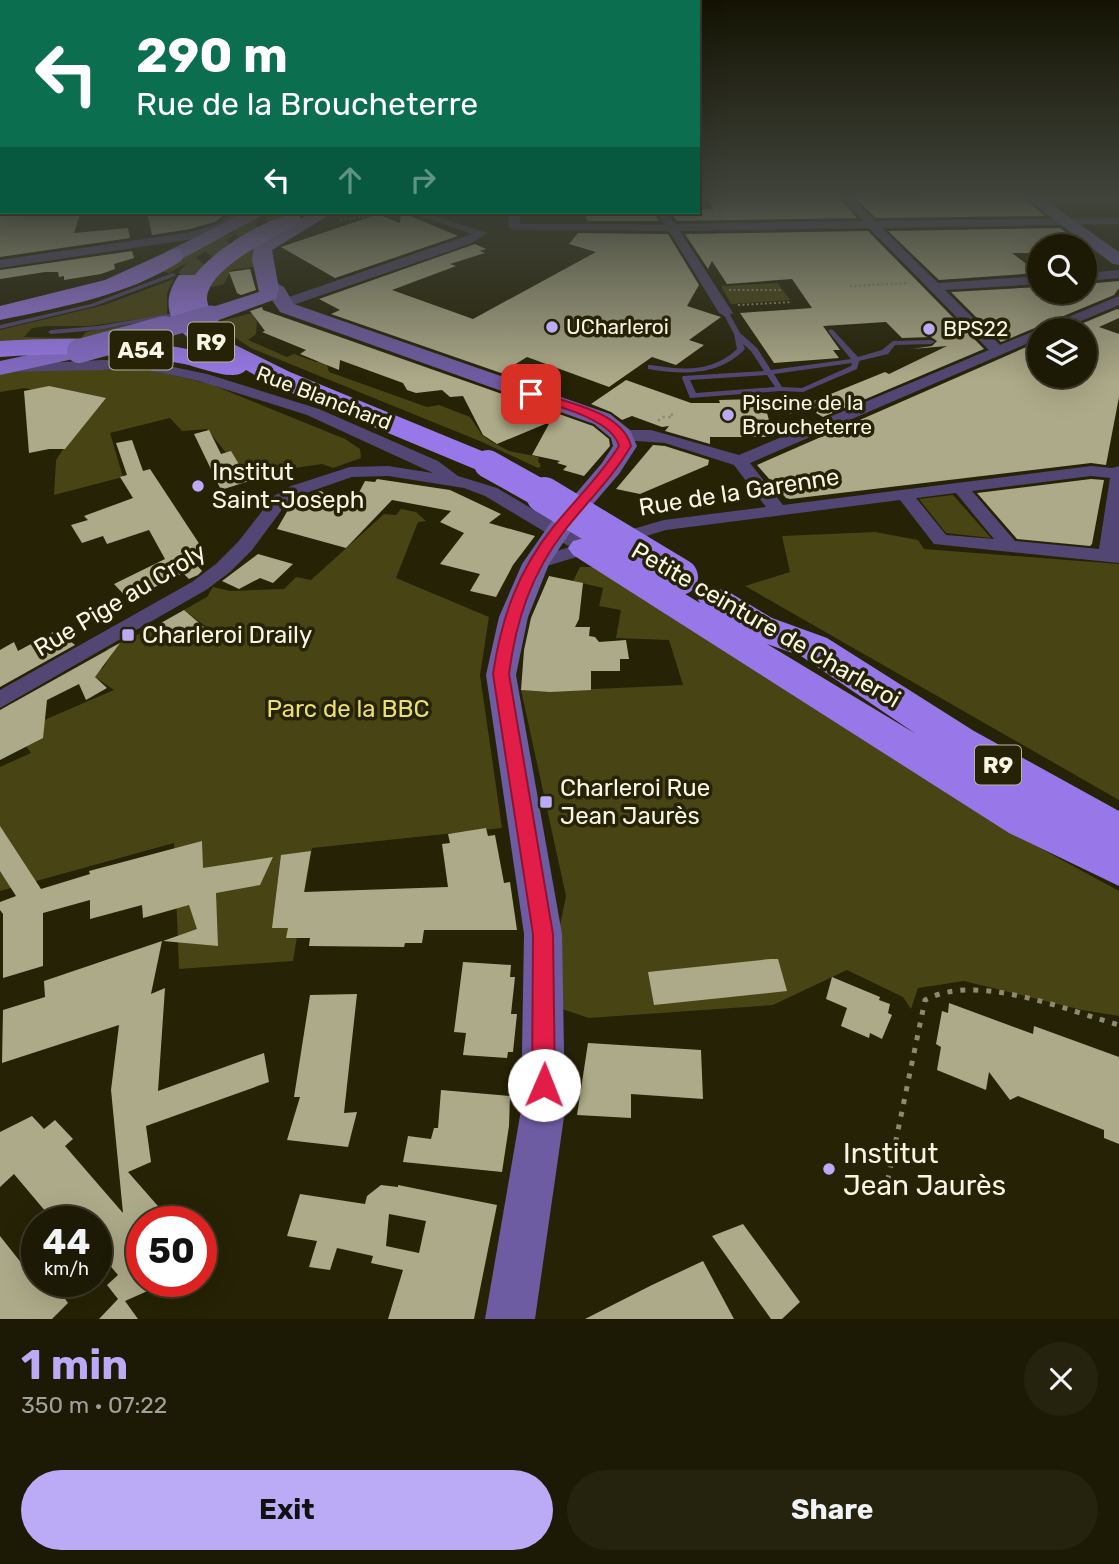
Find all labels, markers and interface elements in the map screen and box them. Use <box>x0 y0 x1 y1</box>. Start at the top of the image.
text: 290 m <box>136 26 288 84</box>
icon: left <box>21 28 112 119</box>
text: Rue de la Broucheterre <box>136 85 478 123</box>
icon: left <box>258 161 296 199</box>
icon: ahead <box>331 161 369 199</box>
icon: right <box>404 161 442 199</box>
map controls <box>1027 234 1097 388</box>
button: search <box>1027 234 1097 304</box>
place label: UCharleroi <box>566 314 669 339</box>
place label: BPS22 <box>943 316 1008 341</box>
button: layers <box>1027 318 1097 388</box>
marker: UCharleroi <box>544 319 560 335</box>
marker: BPS22 <box>921 321 937 337</box>
road number: R9 <box>188 322 234 362</box>
road number: A54 <box>110 330 172 370</box>
street label: Rue Blanchard <box>253 360 395 435</box>
pin <box>501 364 561 424</box>
icon: arrive <box>512 375 550 413</box>
place label: Piscine de la Broucheterre <box>742 390 872 439</box>
marker: Piscine de la Broucheterre <box>720 407 736 423</box>
place label: Institut Saint-Joseph <box>212 458 364 514</box>
street label: Rue de la Garenne <box>637 462 841 522</box>
marker: Institut Saint-Joseph <box>190 478 206 494</box>
street label: Petite ceinture de Charleroi <box>627 536 905 714</box>
street label: Rue Pige au Croly <box>29 538 211 662</box>
place label: Charleroi Draily <box>142 621 312 649</box>
marker: Charleroi Draily <box>120 627 136 643</box>
park label: Parc de la BBC <box>266 695 430 723</box>
road number: R9 <box>975 746 1021 785</box>
place label: Charleroi Rue Jean Jaurès <box>560 774 710 830</box>
marker: Charleroi Rue Jean Jaurès <box>538 794 554 810</box>
position arrow <box>507 1048 581 1122</box>
place label: Institut Jean Jaurès <box>843 1137 1006 1202</box>
marker: Institut Jean Jaurès <box>821 1161 837 1177</box>
speed limit sign: 50 <box>126 1206 217 1297</box>
text: 44 <box>43 1221 90 1263</box>
text: km/h <box>44 1258 89 1280</box>
text: 1 min <box>21 1340 128 1390</box>
button: close <box>1024 1342 1098 1416</box>
text: 350 m · 07:22 <box>21 1391 167 1419</box>
button: Exit <box>21 1470 553 1550</box>
button: Share <box>567 1470 1098 1550</box>

